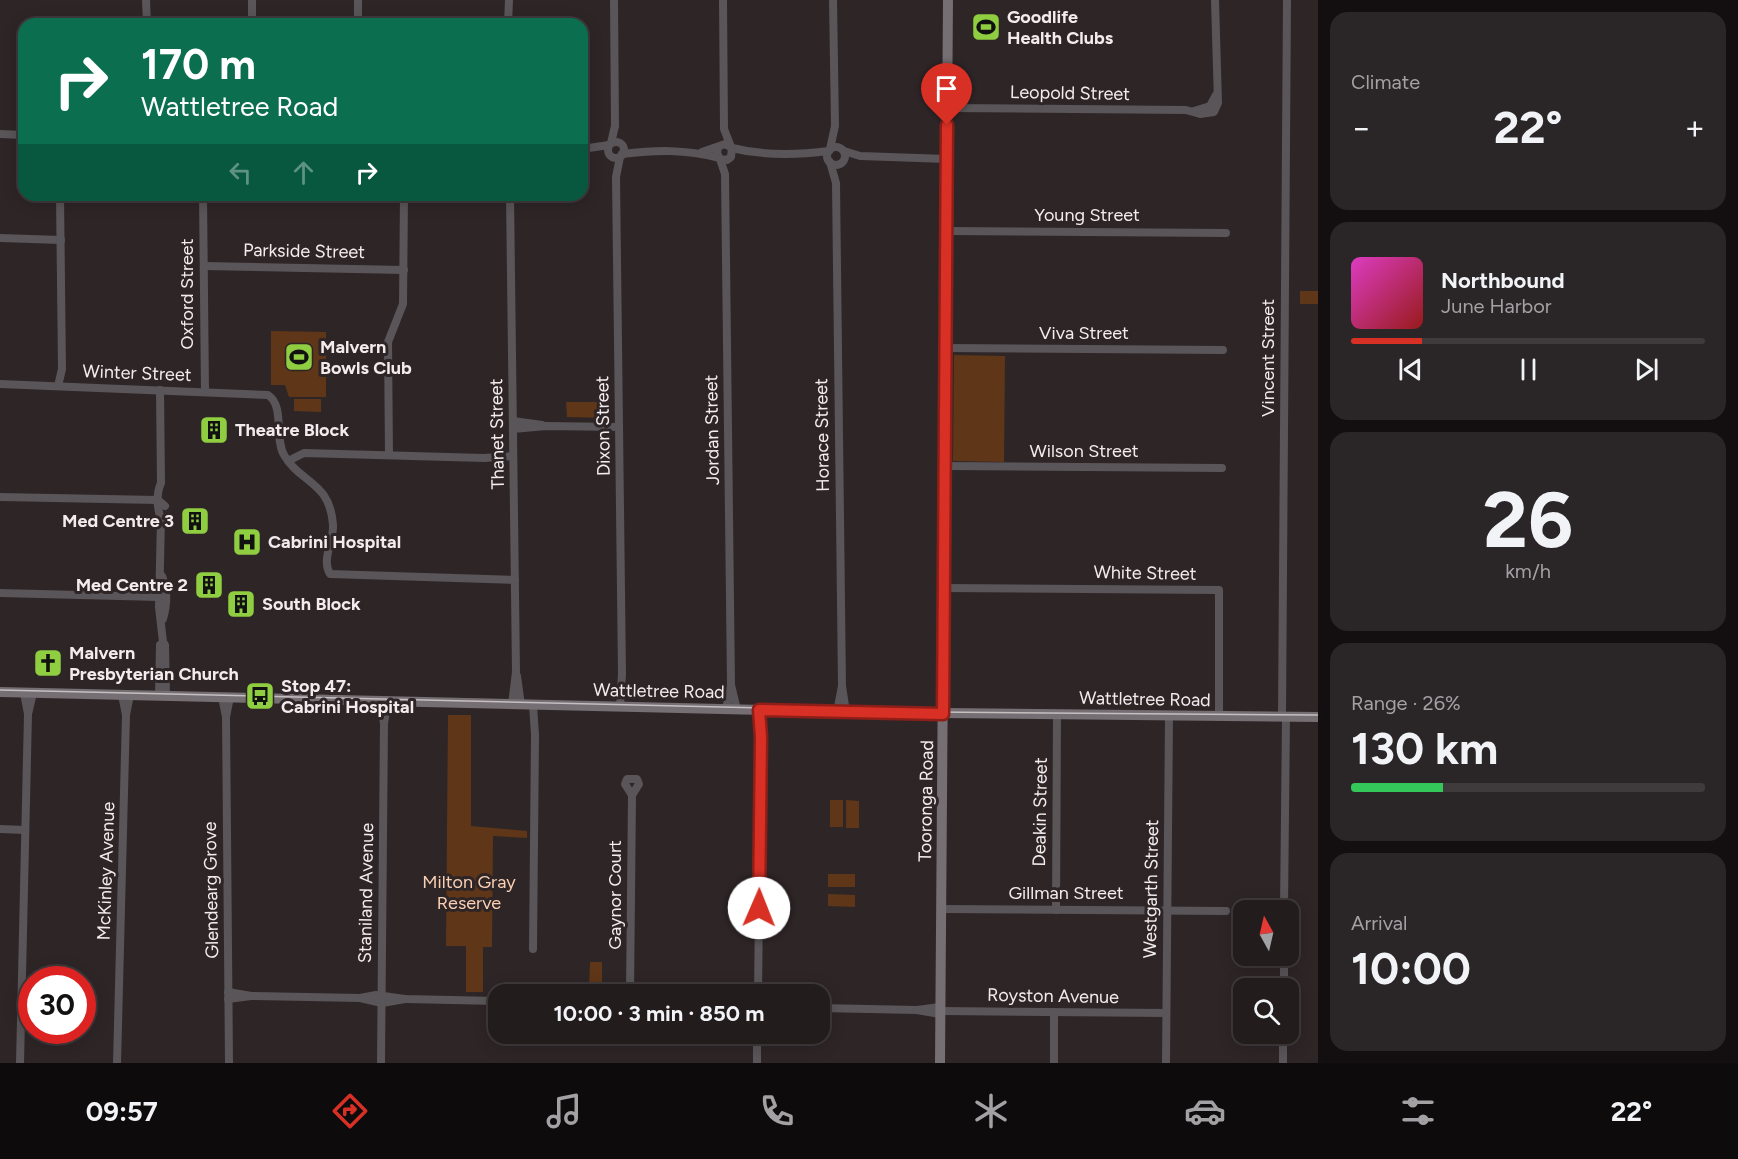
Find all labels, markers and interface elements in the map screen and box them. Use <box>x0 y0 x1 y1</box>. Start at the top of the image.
place label: Goodlife Health Clubs <box>1007 6 1114 49</box>
sports icon: Goodlife Health Clubs <box>970 11 1002 43</box>
text: 170 m <box>141 39 256 90</box>
icon: right <box>42 42 120 120</box>
pin <box>921 63 972 125</box>
text: Climate <box>1351 70 1420 94</box>
icon: arrive <box>930 72 963 105</box>
street label: Leopold Street <box>1010 81 1130 105</box>
text: Wattletree Road <box>141 90 338 123</box>
text: 22° <box>1493 100 1563 154</box>
text: − <box>1351 108 1372 147</box>
text: + <box>1684 108 1705 147</box>
icon: left <box>224 156 257 189</box>
icon: ahead <box>287 156 320 189</box>
icon: right <box>350 156 383 189</box>
street label: Young Street <box>1034 204 1140 226</box>
street label: Oxford Street <box>176 238 198 350</box>
street label: Parkside Street <box>243 239 365 263</box>
text: Northbound <box>1441 267 1565 294</box>
text: June Harbor <box>1441 294 1552 318</box>
street label: Vincent Street <box>1257 299 1279 417</box>
street label: Viva Street <box>1039 322 1129 344</box>
place label: Malvern Bowls Club <box>320 336 412 379</box>
sports icon: Malvern Bowls Club <box>283 341 315 373</box>
icon: previous <box>1394 353 1427 386</box>
icon: pause <box>1512 353 1545 386</box>
icon: next <box>1630 353 1663 386</box>
street label: Winter Street <box>82 360 192 386</box>
street label: Jordan Street <box>700 374 724 485</box>
street label: Dixon Street <box>591 375 615 476</box>
street label: Thanet Street <box>485 378 509 490</box>
street label: Horace Street <box>810 378 834 492</box>
building icon: Theatre Block <box>198 414 230 446</box>
place label: Theatre Block <box>235 419 349 441</box>
street label: Wilson Street <box>1029 440 1139 462</box>
text: 26 <box>1483 473 1573 567</box>
building icon: Med Centre 3 <box>179 505 211 537</box>
place label: Med Centre 3 <box>62 510 174 532</box>
hospital icon: Cabrini Hospital <box>231 526 263 558</box>
place label: Cabrini Hospital <box>268 531 401 553</box>
text: km/h <box>1505 559 1551 583</box>
street label: White Street <box>1093 561 1197 585</box>
building icon: Med Centre 2 <box>193 569 225 601</box>
place label: Med Centre 2 <box>76 574 188 596</box>
building icon: South Block <box>225 588 257 620</box>
place label: South Block <box>262 593 361 615</box>
place label: Malvern Presbyterian Church <box>69 642 239 685</box>
church icon: Malvern Presbyterian Church <box>32 647 64 679</box>
place label: Stop 47: Cabrini Hospital <box>281 675 414 718</box>
street label: Wattletree Road <box>593 679 725 703</box>
bus stop icon: Stop 47: Cabrini Hospital <box>244 680 276 712</box>
street label: Wattletree Road <box>1079 687 1211 711</box>
text: Range · 26% <box>1351 691 1461 715</box>
text: 130 km <box>1351 721 1498 775</box>
street label: Tooronga Road <box>914 740 938 862</box>
street label: Deakin Street <box>1028 757 1052 867</box>
street label: McKinley Avenue <box>93 801 119 941</box>
street label: Westgarth Street <box>1139 819 1163 959</box>
street label: Glendearg Grove <box>199 821 223 959</box>
street label: Staniland Avenue <box>354 823 378 963</box>
street label: Gaynor Court <box>604 840 626 950</box>
park label: Milton Gray Reserve <box>422 871 516 914</box>
position arrow <box>727 876 791 940</box>
street label: Gillman Street <box>1008 882 1124 904</box>
north arrow <box>1233 900 1299 966</box>
map controls <box>1233 900 1299 1044</box>
text: Arrival <box>1351 911 1407 935</box>
text: 10:00 <box>1351 941 1471 995</box>
speed limit sign: 30 <box>18 966 96 1044</box>
button: search <box>1233 978 1299 1044</box>
street label: Royston Avenue <box>987 984 1119 1008</box>
text: 10:00 · 3 min · 850 m <box>554 1000 764 1027</box>
icon: directions <box>329 1090 371 1132</box>
icon: music <box>543 1090 585 1132</box>
icon: phone <box>756 1090 798 1132</box>
icon: climate <box>970 1090 1012 1132</box>
icon: car <box>1184 1090 1226 1132</box>
icon: filters <box>1397 1090 1439 1132</box>
text: 09:57 <box>86 1095 158 1128</box>
text: 22° <box>1611 1095 1652 1128</box>

